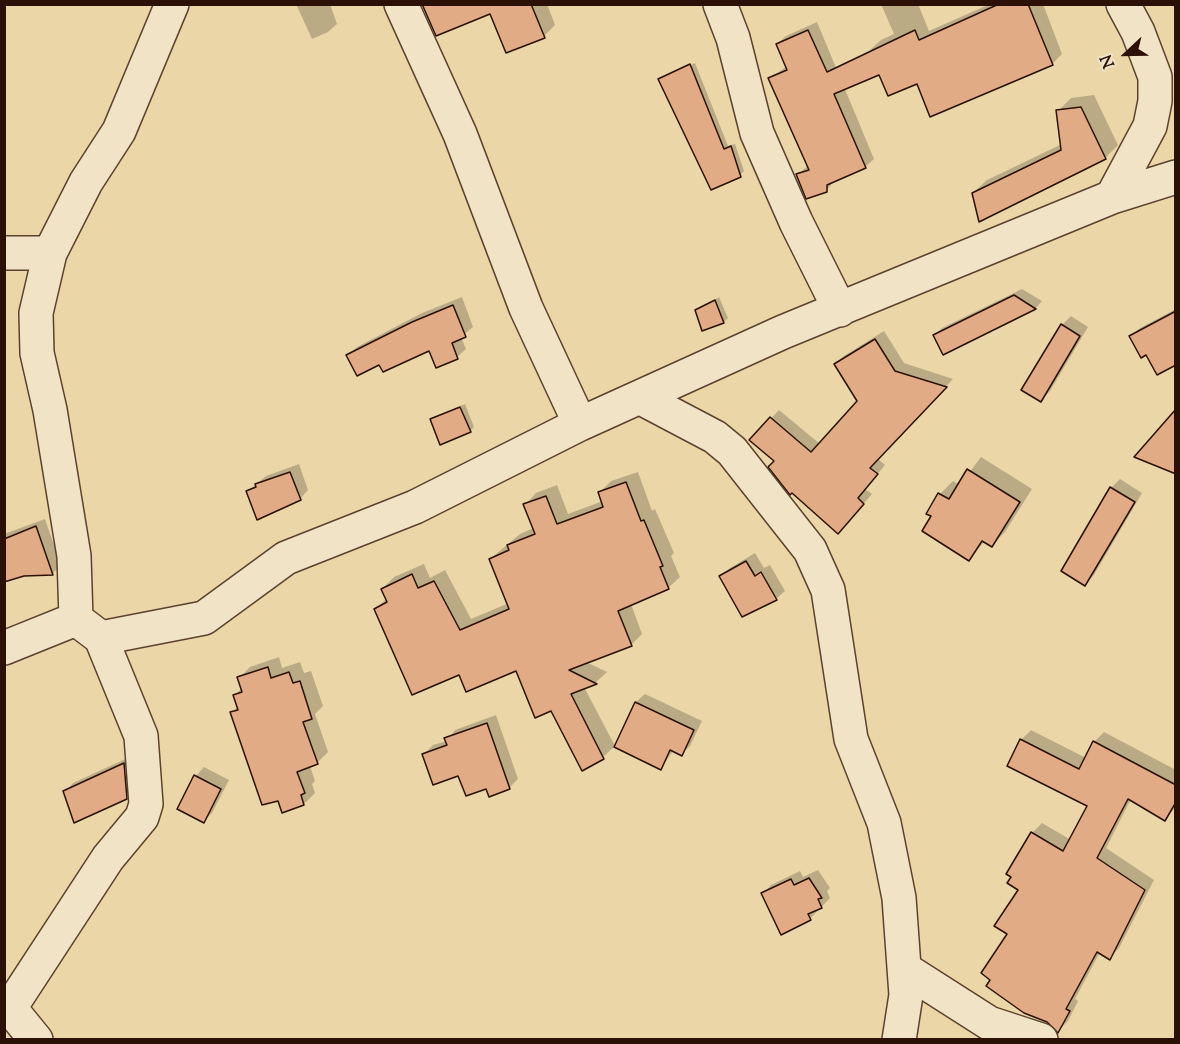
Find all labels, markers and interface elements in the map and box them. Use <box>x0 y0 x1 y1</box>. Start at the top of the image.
north arrow <box>1096 24 1156 84</box>
text: N <box>1096 51 1122 71</box>

